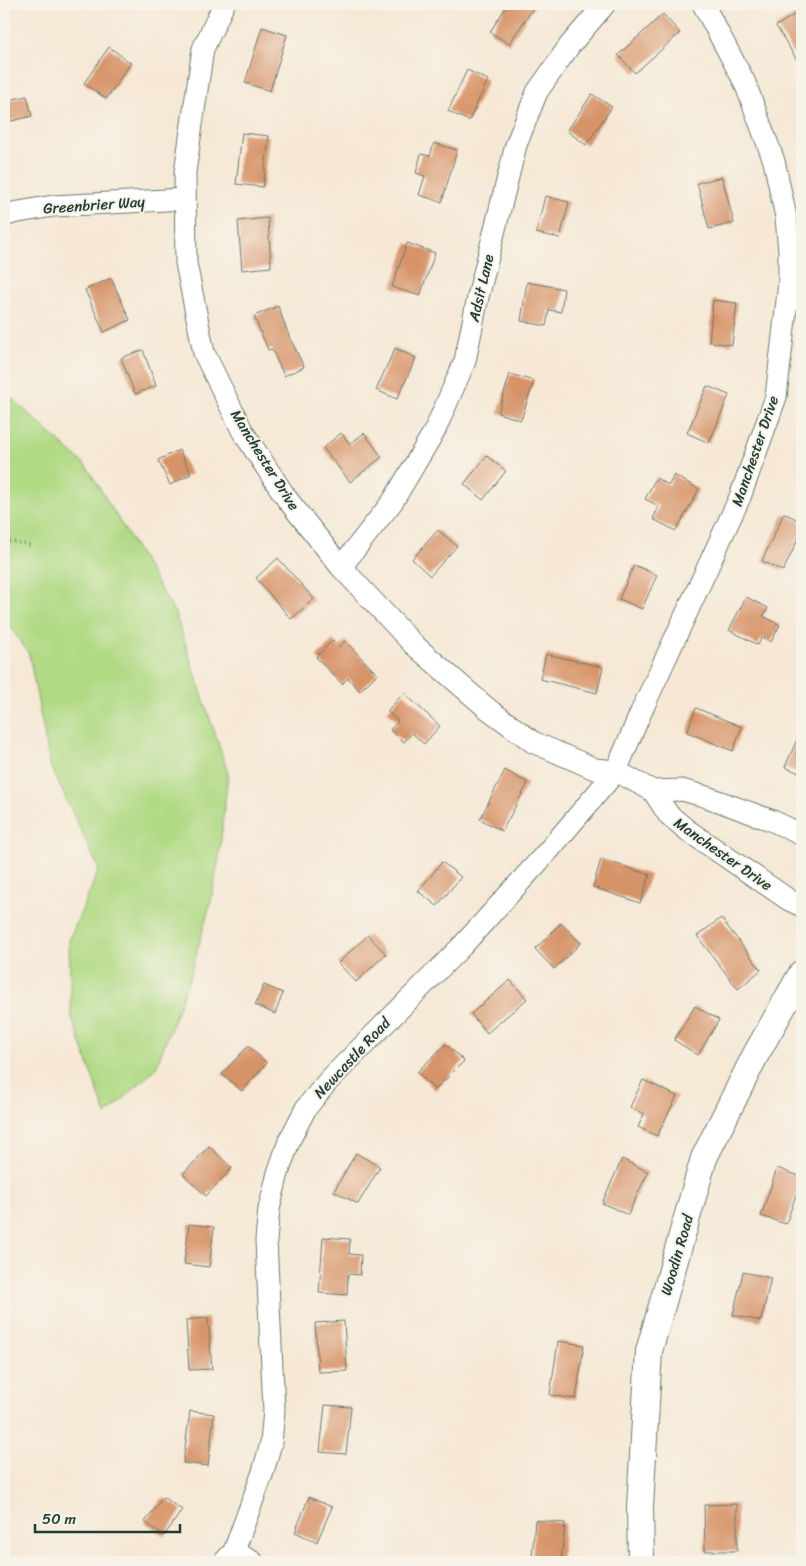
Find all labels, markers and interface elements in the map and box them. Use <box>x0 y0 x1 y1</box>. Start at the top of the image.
street label: Greenbrier Way <box>42 188 146 222</box>
street label: Adsit Lane <box>460 252 501 325</box>
street label: Manchester Drive <box>724 392 786 510</box>
street label: Manchester Drive <box>223 404 307 516</box>
street label: Manchester Drive <box>668 810 778 898</box>
street label: Newcastle Road <box>307 1010 398 1105</box>
street label: Woodin Road <box>653 1210 701 1298</box>
scale bar <box>35 1501 180 1533</box>
text: 50 m <box>42 1506 77 1532</box>

